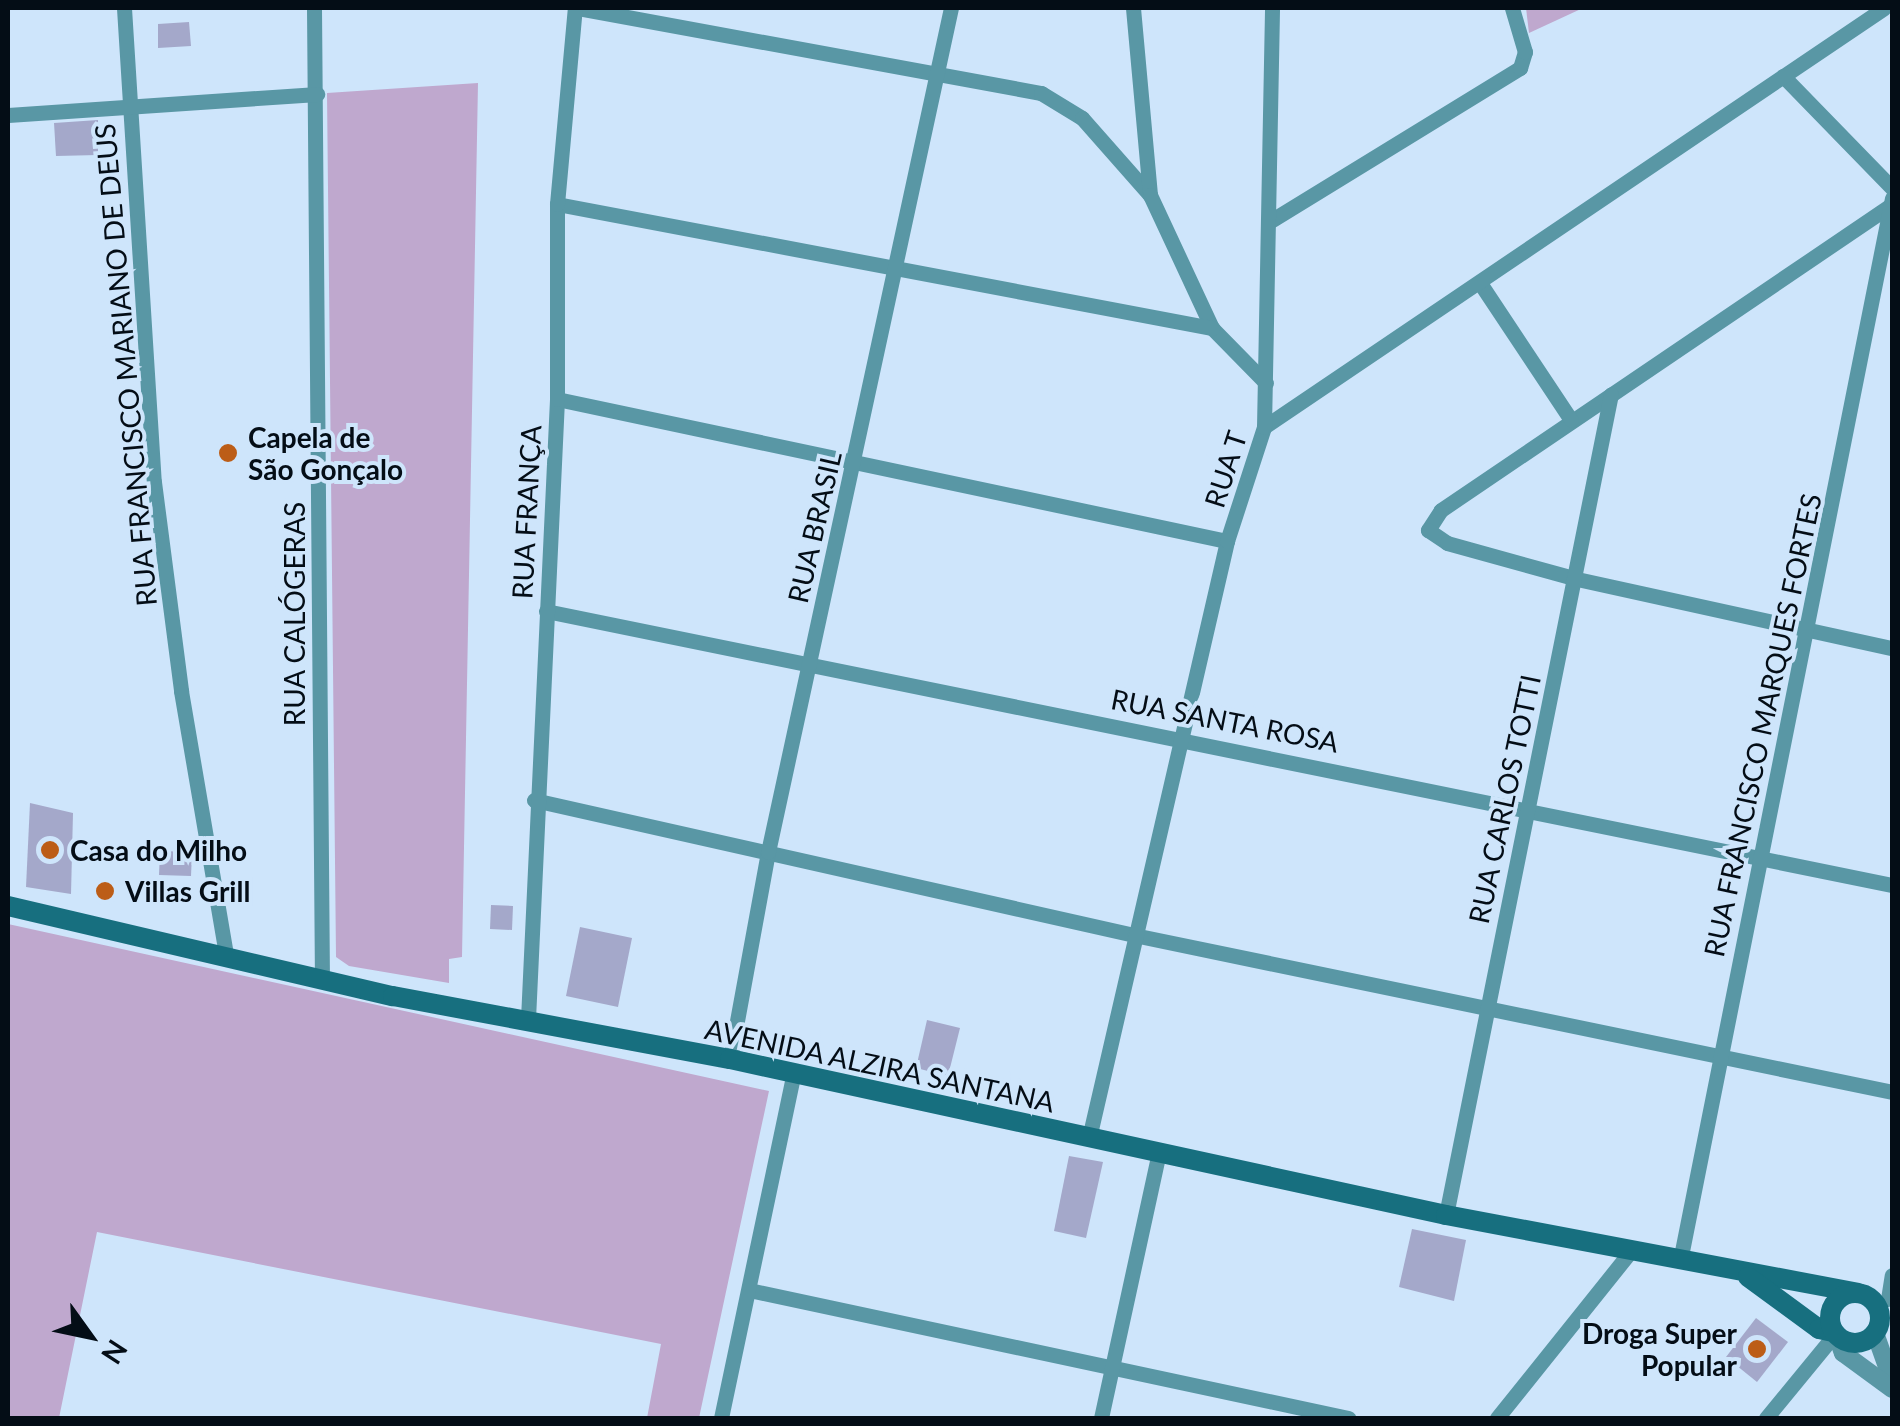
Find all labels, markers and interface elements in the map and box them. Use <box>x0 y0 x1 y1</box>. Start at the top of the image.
street label: RUA FRANCISCO MARIANO DE DEUS <box>87 122 163 608</box>
place label: Capela de São Gonçalo <box>248 420 403 486</box>
street label: RUA FRANÇA <box>505 424 547 600</box>
street label: RUA T <box>1197 426 1253 512</box>
marker: Capela de São Gonçalo <box>217 442 239 464</box>
street label: RUA BRASIL <box>780 447 848 607</box>
street label: RUA FRANCISCO MARQUES FORTES <box>1696 490 1828 960</box>
street label: RUA CALÓGERAS <box>277 501 311 727</box>
street label: RUA CARLOS TOTTI <box>1461 671 1547 927</box>
street label: RUA SANTA ROSA <box>1107 681 1343 759</box>
place label: Casa do Milho <box>70 833 247 867</box>
marker: Casa do Milho <box>39 839 61 861</box>
place label: Villas Grill <box>125 874 250 908</box>
marker: Villas Grill <box>94 880 116 902</box>
street label: AVENIDA ALZIRA SANTANA <box>701 1011 1059 1119</box>
north arrow <box>40 1286 140 1386</box>
place label: Droga Super Popular <box>1582 1316 1737 1382</box>
text: N <box>95 1334 135 1371</box>
marker: Droga Super Popular <box>1746 1338 1768 1360</box>

